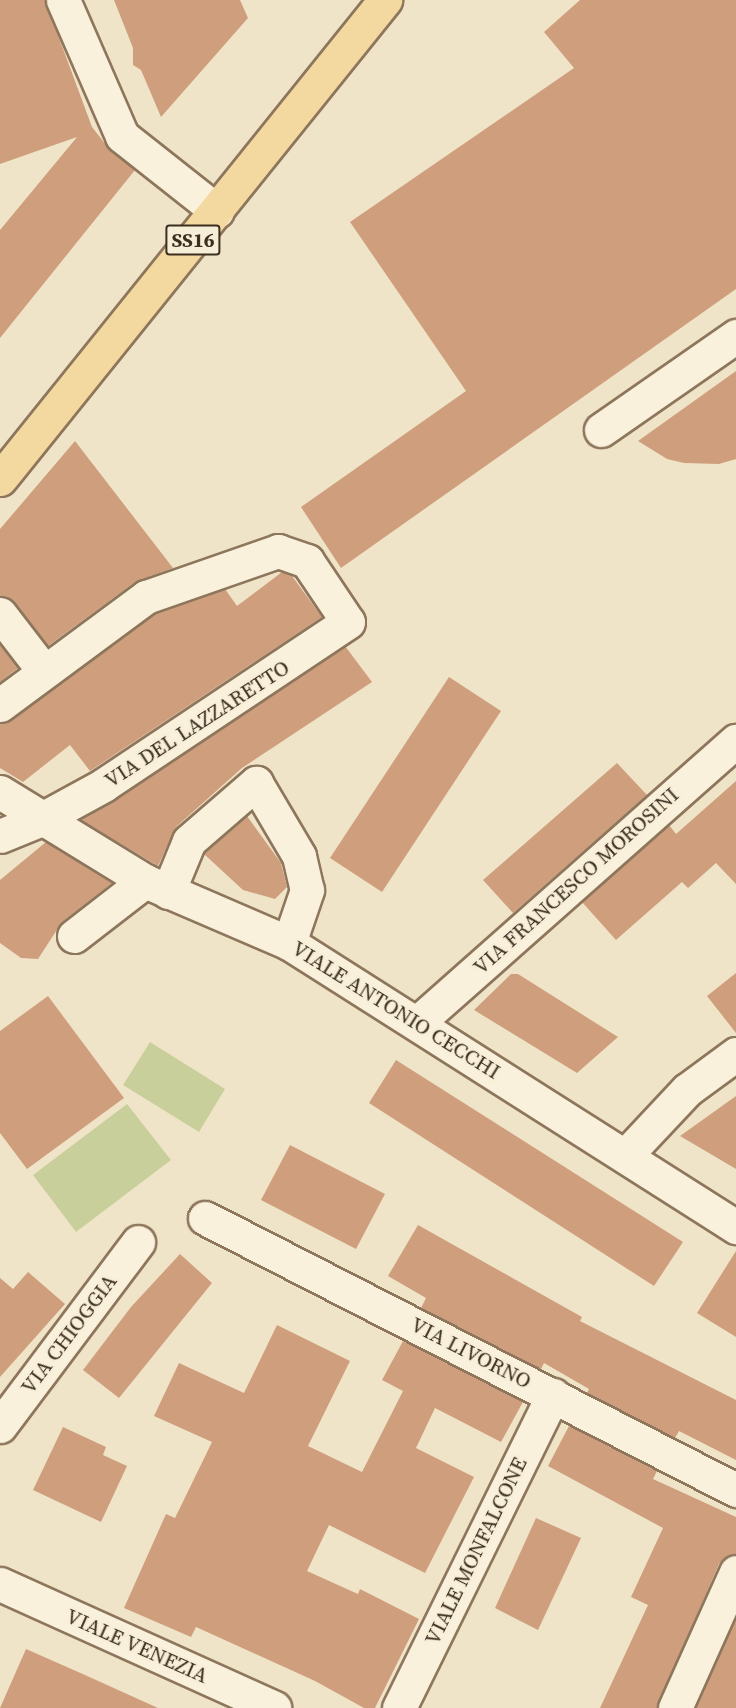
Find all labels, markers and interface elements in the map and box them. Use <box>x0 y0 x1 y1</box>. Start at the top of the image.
road number: SS16 <box>164 223 222 257</box>
street label: VIA DEL LAZZARETTO <box>100 655 294 793</box>
street label: VIA FRANCESCO MOROSINI <box>468 782 684 980</box>
street label: VIALE ANTONIO CECCHI <box>287 936 505 1084</box>
street label: VIA CHIOGGIA <box>16 1269 122 1399</box>
street label: VIA LIVORNO <box>407 1312 535 1394</box>
street label: VIALE MONFALCONE <box>420 1453 532 1649</box>
street label: VIALE VENEZIA <box>62 1603 212 1689</box>

